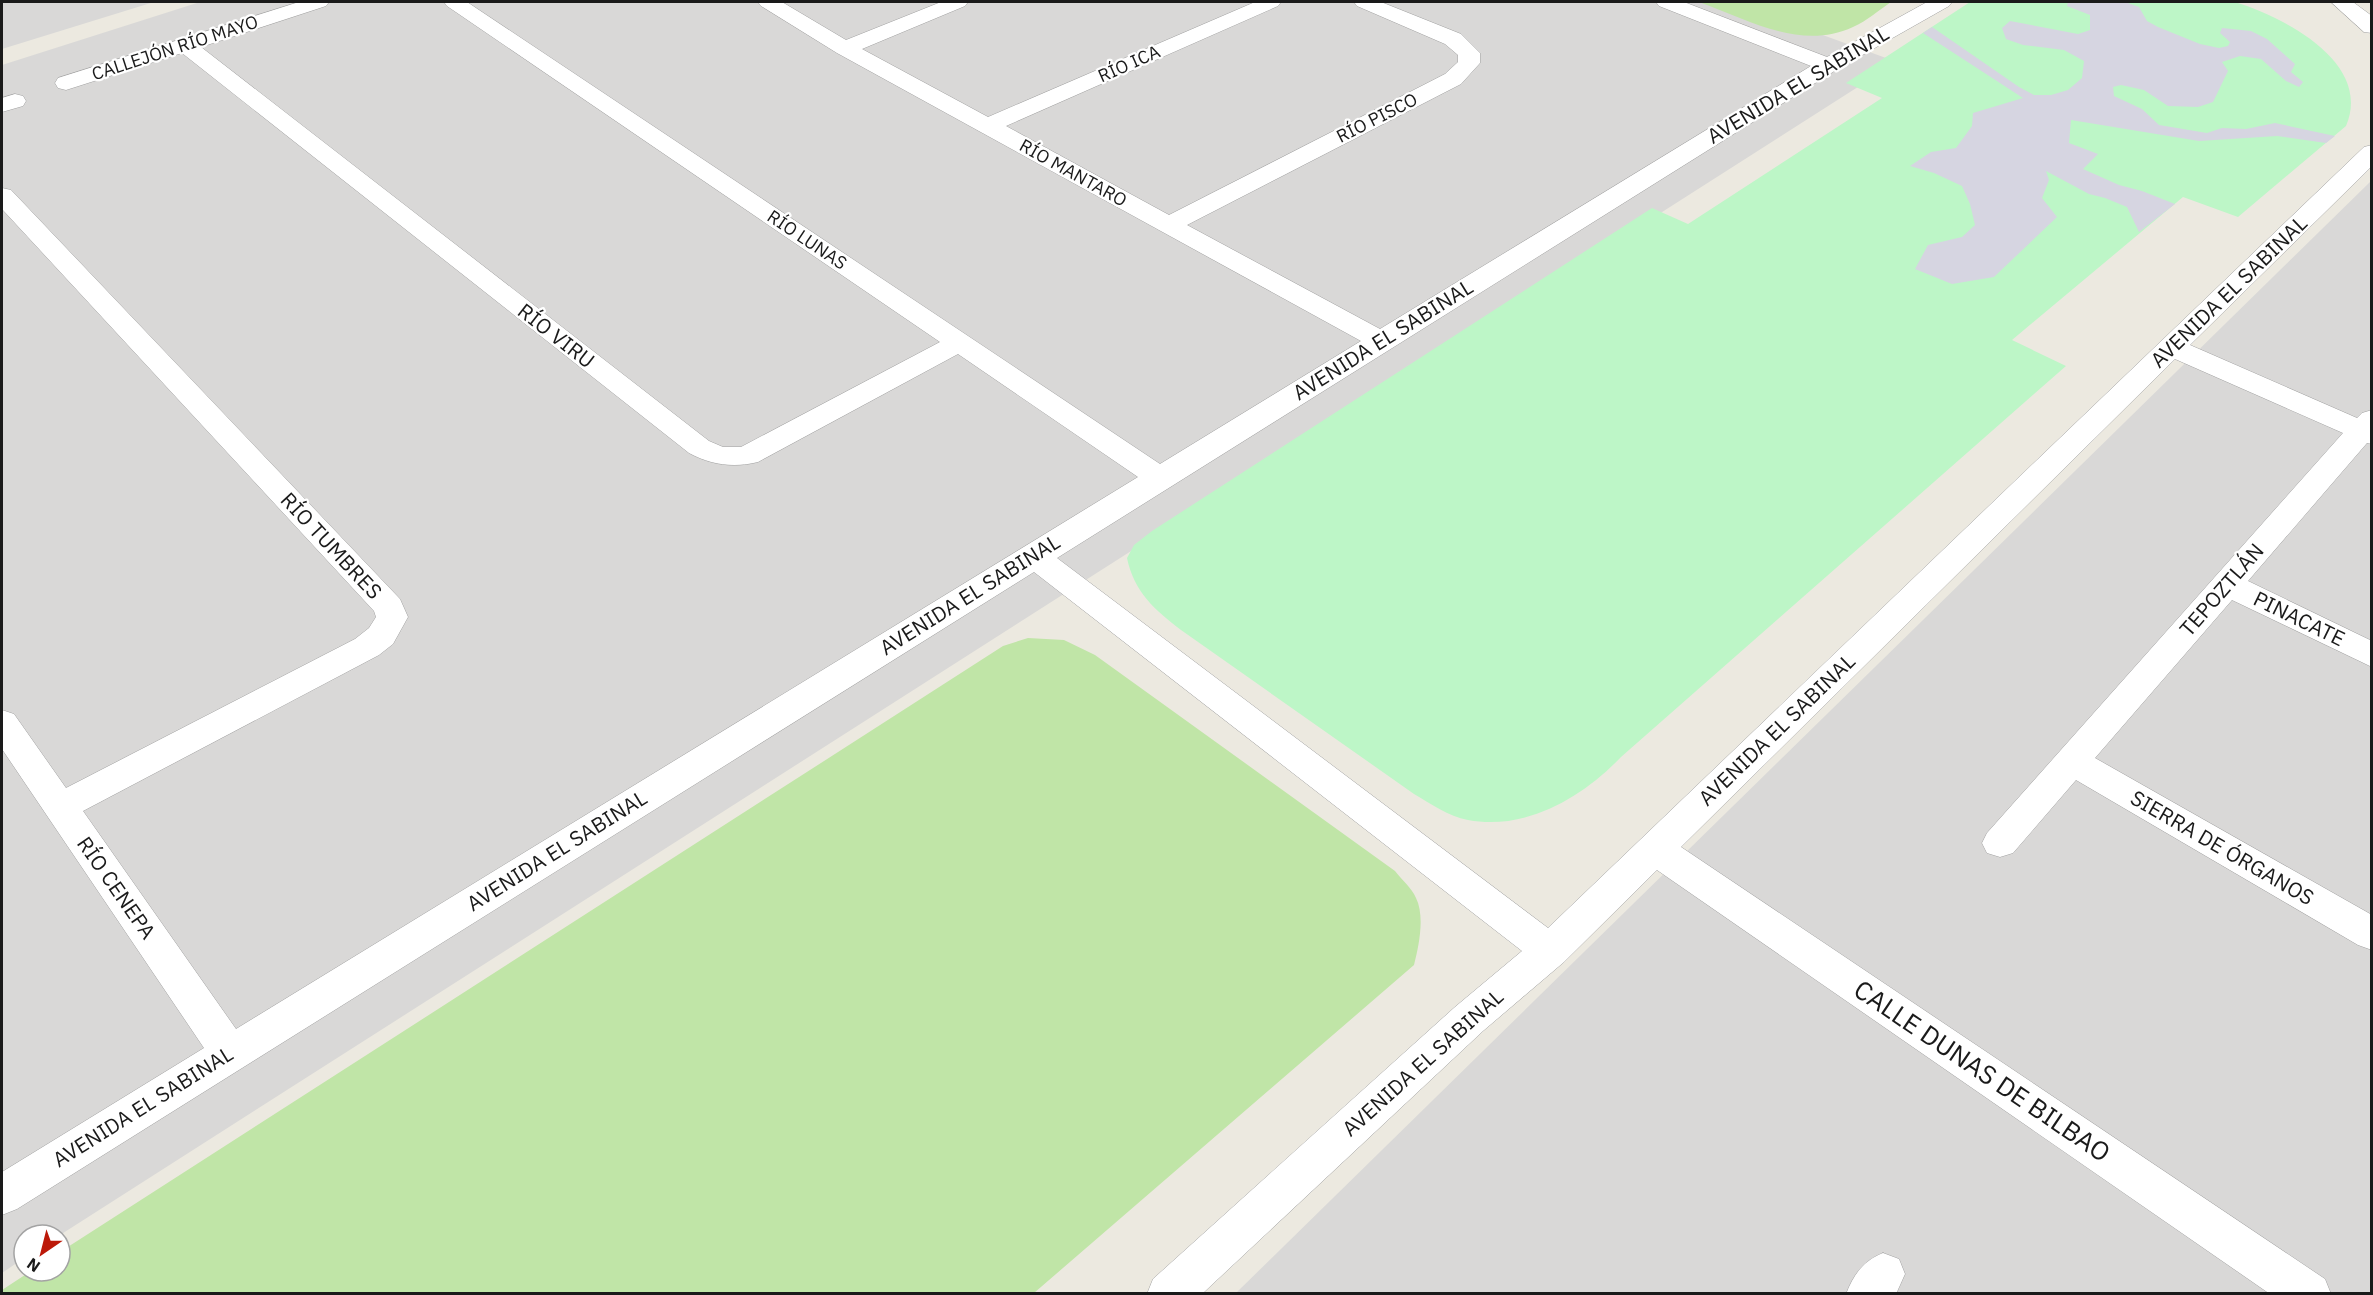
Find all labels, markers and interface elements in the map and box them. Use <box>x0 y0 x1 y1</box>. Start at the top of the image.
street label: CALLEJÓN RÍO MAYO <box>89 10 261 85</box>
street label: AVENIDA EL SABINAL <box>1701 19 1894 150</box>
street label: RÍO ICA <box>1094 40 1164 87</box>
street label: RÍO PISCO <box>1332 87 1421 148</box>
street label: RÍO MANTARO <box>1015 134 1131 212</box>
street label: RÍO LUNAS <box>763 205 851 275</box>
street label: AVENIDA EL SABINAL <box>2144 209 2313 373</box>
street label: AVENIDA EL SABINAL <box>1287 272 1478 406</box>
street label: RÍO VIRU <box>512 296 601 374</box>
street label: RÍO TUMBRES <box>275 486 389 605</box>
street label: AVENIDA EL SABINAL <box>874 527 1065 661</box>
street label: TEPOZTLÁN <box>2173 537 2270 642</box>
street label: PINACATE <box>2249 584 2350 652</box>
street label: AVENIDA EL SABINAL <box>1692 647 1861 811</box>
street label: AVENIDA EL SABINAL <box>461 783 652 917</box>
street label: SIERRA DE ÓRGANOS <box>2126 783 2319 911</box>
street label: RÍO CENEPA <box>71 831 162 944</box>
street label: CALLE DUNAS DE BILBAO <box>1848 972 2117 1169</box>
street label: AVENIDA EL SABINAL <box>1336 982 1509 1142</box>
street label: AVENIDA EL SABINAL <box>47 1039 238 1173</box>
north arrow <box>12 1223 72 1283</box>
text: N <box>23 1254 44 1277</box>

